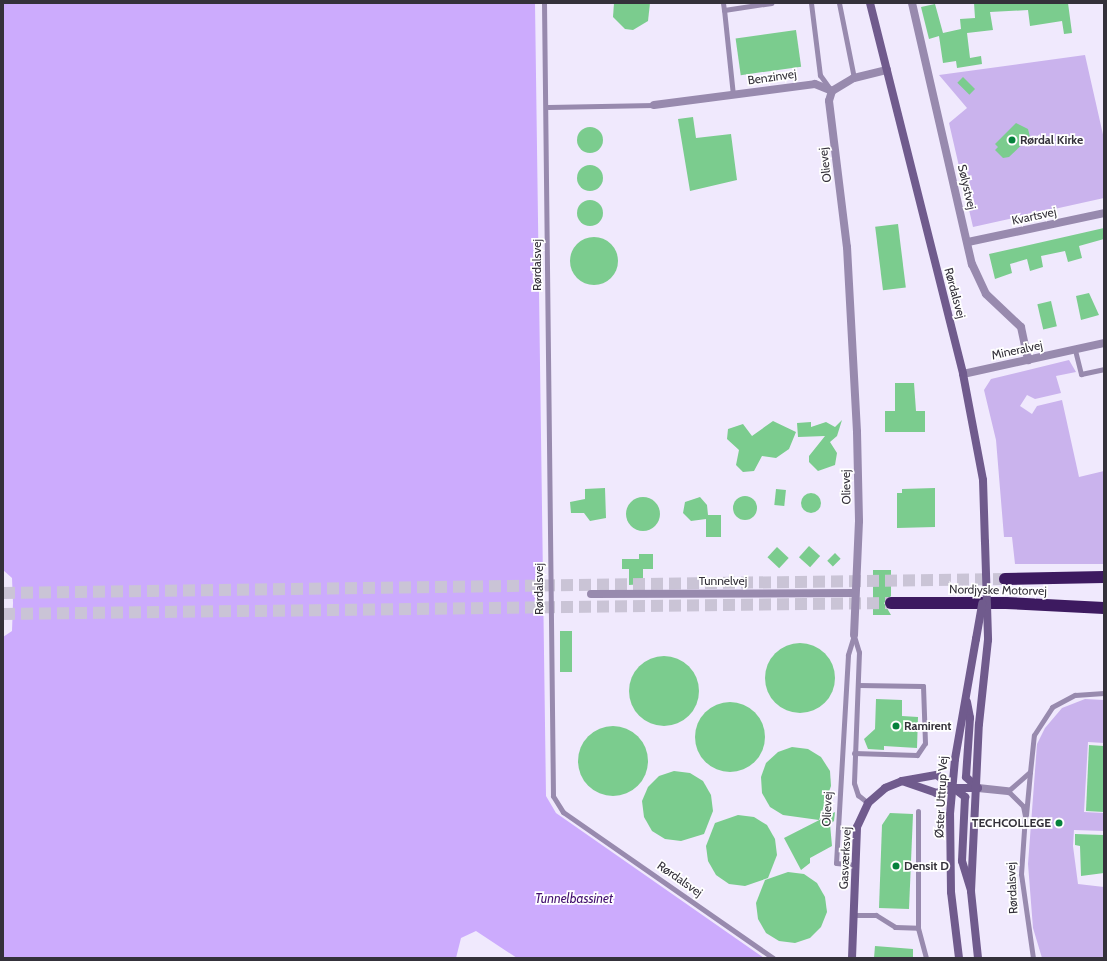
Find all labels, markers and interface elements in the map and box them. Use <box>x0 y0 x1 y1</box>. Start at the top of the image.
street label: Benzinvej <box>747 66 797 88</box>
place label: Rørdal Kirke <box>1020 133 1083 147</box>
marker: Rørdal Kirke <box>1007 135 1017 145</box>
street label: Olievej <box>816 147 834 183</box>
street label: Sølystvej <box>955 163 979 211</box>
street label: Kvartsvej <box>1010 204 1058 228</box>
street label: Rørdalsvej <box>530 239 544 291</box>
street label: Rørdalsvej <box>941 266 969 320</box>
street label: Mineralvej <box>990 338 1044 362</box>
street label: Olievej <box>838 469 854 505</box>
street label: Rørdalsvej <box>532 563 546 615</box>
street label: Tunnelvej <box>699 574 747 588</box>
street label: Nordjyske Motorvej <box>949 582 1047 598</box>
place label: Ramirent <box>904 719 951 733</box>
marker: Ramirent <box>891 721 901 731</box>
street label: Øster Uttrup Vej <box>932 756 950 838</box>
street label: Olievej <box>819 791 835 827</box>
place label: TECHCOLLEGE <box>972 816 1051 830</box>
marker: TECHCOLLEGE <box>1054 818 1064 828</box>
street label: Gasværksvej <box>836 826 854 890</box>
street label: Rørdalsvej <box>655 858 705 900</box>
place label: Densit D <box>904 859 949 873</box>
marker: Densit D <box>891 861 901 871</box>
street label: Rørdalsvej <box>1003 862 1021 914</box>
water label: Tunnelbassinet <box>535 890 613 906</box>

